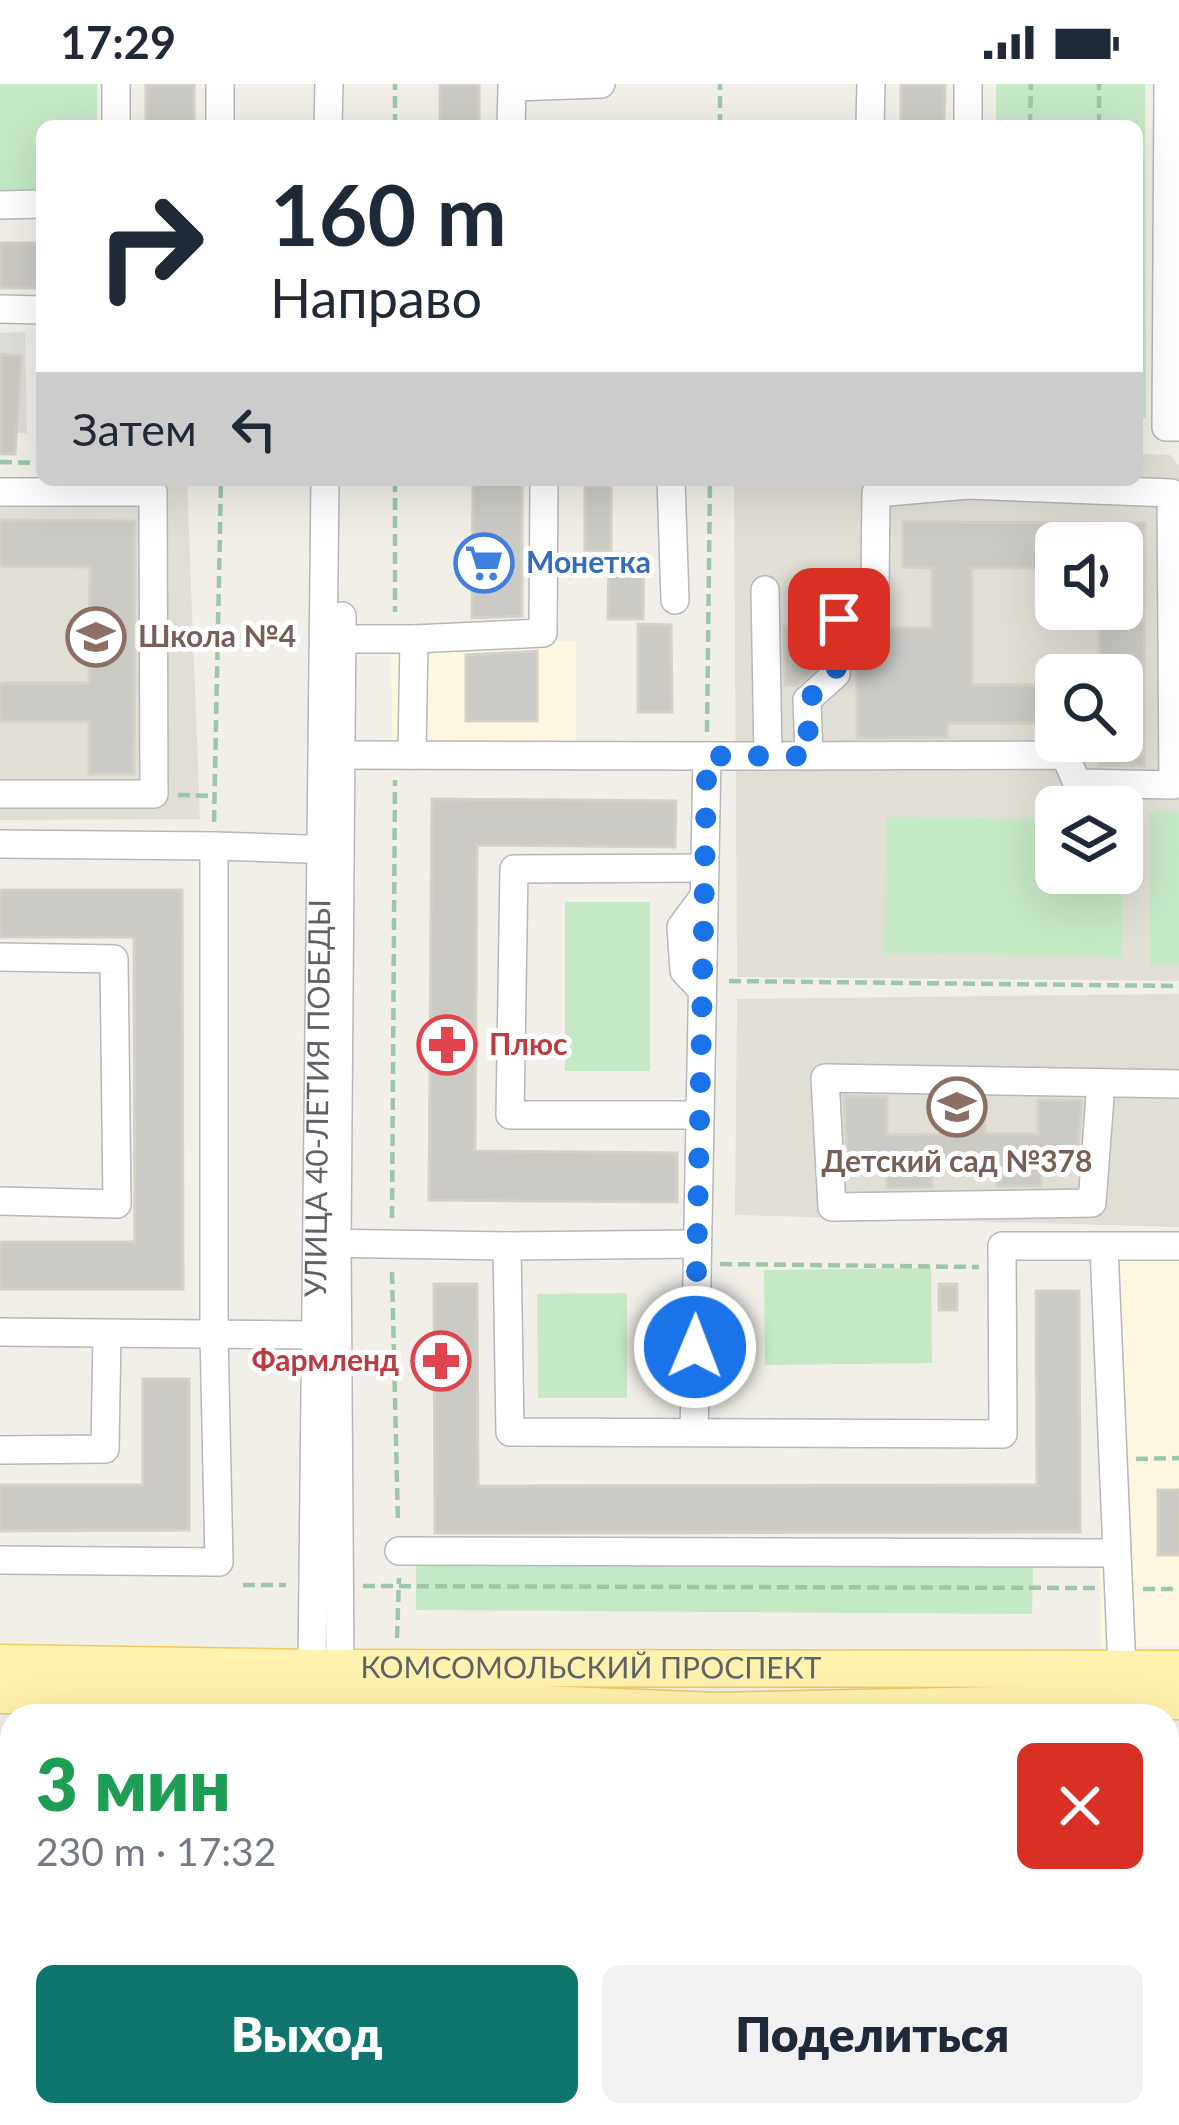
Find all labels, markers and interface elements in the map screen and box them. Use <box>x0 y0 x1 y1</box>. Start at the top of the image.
text: 17:29 <box>60 15 176 69</box>
text: 160 m <box>270 163 507 264</box>
icon: right <box>72 168 228 324</box>
text: Направо <box>270 265 482 330</box>
icon: left <box>221 396 287 462</box>
text: Затем <box>72 402 197 456</box>
map controls <box>1035 522 1143 894</box>
button: sound <box>1035 522 1143 630</box>
supermarket icon: Монетка <box>453 532 515 594</box>
place label: Монетка <box>526 543 651 579</box>
pin <box>788 568 890 670</box>
icon: arrive <box>806 586 872 652</box>
school or university icon: Школа №4 <box>65 606 127 668</box>
place label: Школа №4 <box>138 617 296 653</box>
button: search <box>1035 654 1143 762</box>
button: layers <box>1035 786 1143 894</box>
street label: УЛИЦА 40-ЛЕТИЯ ПОБЕДЫ <box>296 899 336 1297</box>
pharmacy icon: Плюс <box>416 1014 478 1076</box>
place label: Плюс <box>489 1025 568 1061</box>
school or university icon: Детский сад №378 <box>926 1076 988 1138</box>
place label: Детский сад №378 <box>822 1142 1092 1178</box>
position arrow <box>632 1284 758 1410</box>
pharmacy icon: Фармленд <box>410 1330 472 1392</box>
place label: Фармленд <box>251 1341 399 1377</box>
street label: КОМСОМОЛЬСКИЙ ПРОСПЕКТ <box>360 1648 822 1685</box>
text: 3 мин <box>36 1740 231 1826</box>
button: close <box>1017 1743 1143 1869</box>
text: 230 m · 17:32 <box>36 1828 276 1874</box>
button: Выход <box>36 1965 578 2103</box>
button: Поделиться <box>602 1965 1143 2103</box>

